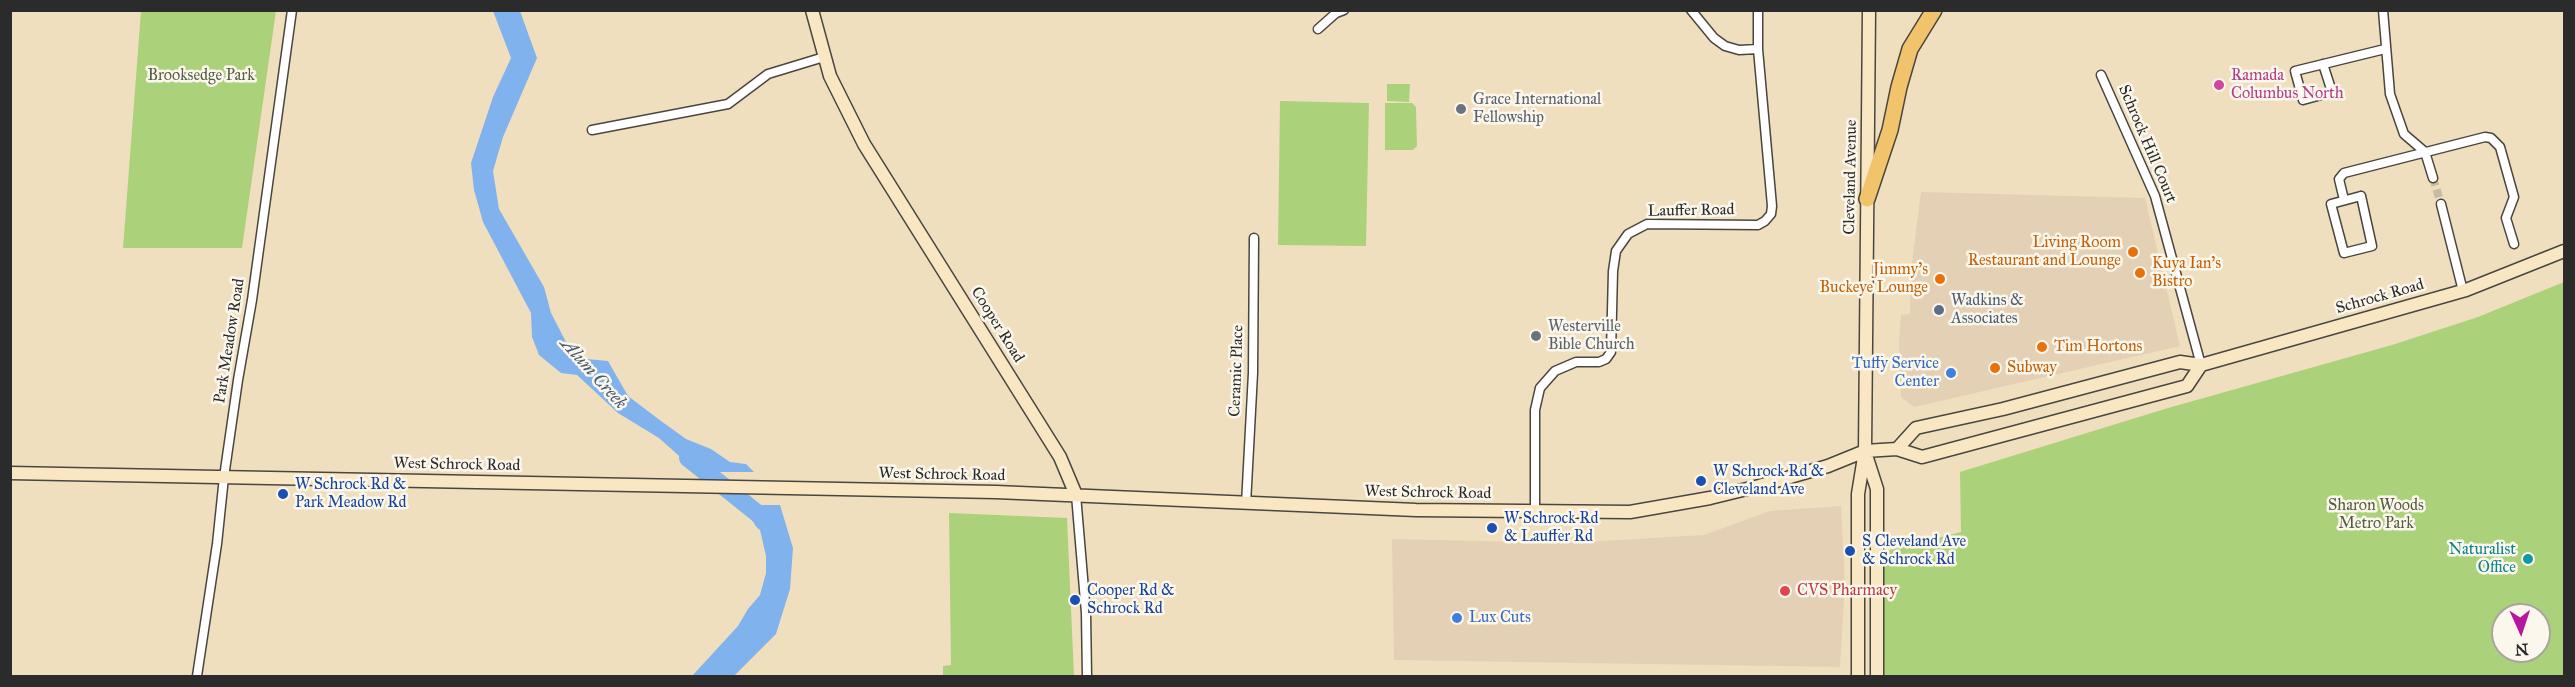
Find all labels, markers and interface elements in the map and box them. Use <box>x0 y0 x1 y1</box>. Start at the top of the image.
park label: Brooksedge Park <box>147 66 255 86</box>
place label: Ramada Columbus North <box>2231 66 2344 104</box>
marker: Ramada Columbus North <box>2212 78 2226 92</box>
street label: Schrock Hill Court <box>2114 82 2180 206</box>
place label: Grace International Fellowship <box>1473 90 1601 128</box>
marker: Grace International Fellowship <box>1454 102 1468 116</box>
street label: Cleveland Avenue <box>1840 119 1862 235</box>
street label: Lauffer Road <box>1647 201 1735 221</box>
place label: Living Room Restaurant and Lounge <box>1968 233 2121 271</box>
marker: Living Room Restaurant and Lounge <box>2126 245 2140 259</box>
place label: Kuya Ian's Bistro <box>2152 254 2221 292</box>
place label: Jimmy's Buckeye Lounge <box>1820 260 1928 298</box>
marker: Kuya Ian's Bistro <box>2133 266 2147 280</box>
marker: Jimmy's Buckeye Lounge <box>1933 272 1947 286</box>
street label: Schrock Road <box>2334 275 2426 319</box>
street label: Park Meadow Road <box>211 277 249 405</box>
street label: Cooper Road <box>966 284 1028 366</box>
place label: Wadkins & Associates <box>1951 291 2024 329</box>
marker: Wadkins & Associates <box>1932 303 1946 317</box>
place label: Westerville Bible Church <box>1548 317 1635 355</box>
street label: Ceramic Place <box>1226 325 1248 417</box>
marker: Westerville Bible Church <box>1529 329 1543 343</box>
water label: Alum Creek <box>555 334 631 414</box>
place label: Tim Hortons <box>2054 337 2142 357</box>
marker: Tim Hortons <box>2035 340 2049 354</box>
place label: Tuffy Service Center <box>1852 354 1939 392</box>
place label: Subway <box>2007 358 2057 378</box>
marker: Subway <box>1988 361 2002 375</box>
marker: Tuffy Service Center <box>1944 366 1958 380</box>
street label: West Schrock Road <box>393 454 521 476</box>
place label: W Schrock Rd & Cleveland Ave <box>1713 462 1824 500</box>
street label: West Schrock Road <box>878 464 1006 486</box>
marker: W Schrock Rd & Cleveland Ave <box>1694 474 1708 488</box>
place label: W Schrock Rd & Park Meadow Rd <box>295 475 406 513</box>
street label: West Schrock Road <box>1364 482 1492 504</box>
marker: W Schrock Rd & Park Meadow Rd <box>276 487 290 501</box>
park label: Sharon Woods Metro Park <box>2328 496 2424 534</box>
place label: W Schrock Rd & Lauffer Rd <box>1504 509 1598 547</box>
marker: W Schrock Rd & Lauffer Rd <box>1485 521 1499 535</box>
place label: S Cleveland Ave & Schrock Rd <box>1862 532 1966 570</box>
place label: Naturalist Office <box>2449 540 2516 578</box>
marker: S Cleveland Ave & Schrock Rd <box>1843 544 1857 558</box>
marker: Naturalist Office <box>2521 552 2535 566</box>
place label: Cooper Rd & Schrock Rd <box>1087 581 1175 619</box>
place label: CVS Pharmacy <box>1797 581 1897 601</box>
marker: CVS Pharmacy <box>1778 584 1792 598</box>
marker: Cooper Rd & Schrock Rd <box>1068 593 1082 607</box>
north arrow <box>2491 603 2551 663</box>
place label: Lux Cuts <box>1469 608 1531 628</box>
marker: Lux Cuts <box>1450 611 1464 625</box>
text: N <box>2515 640 2529 659</box>

